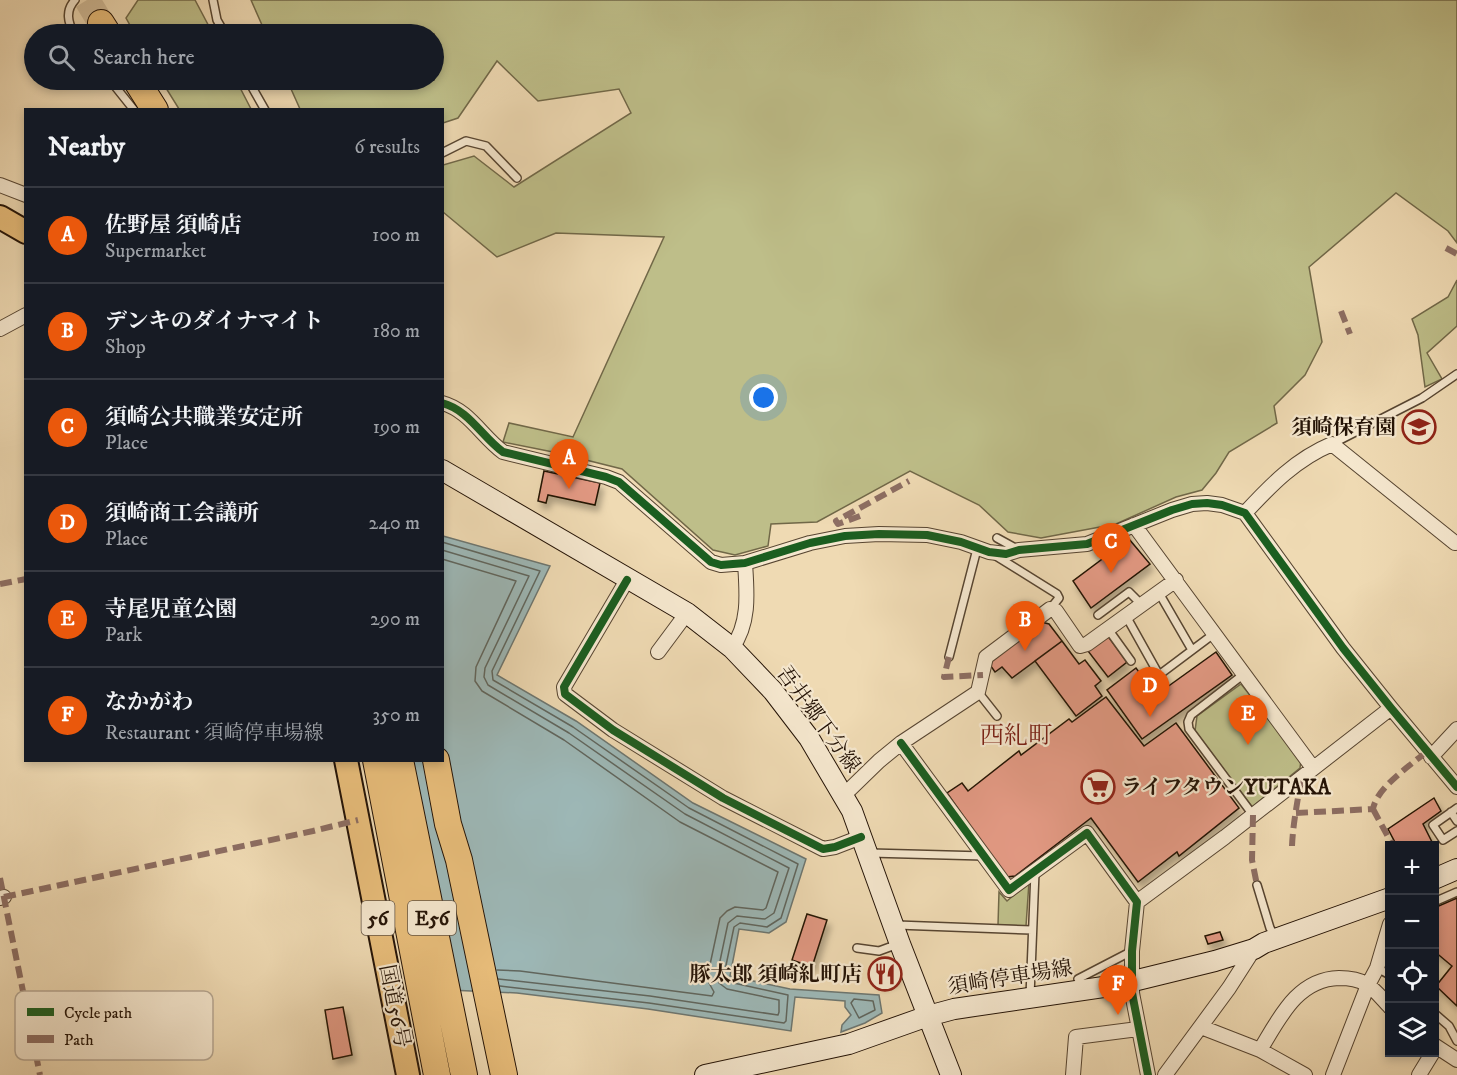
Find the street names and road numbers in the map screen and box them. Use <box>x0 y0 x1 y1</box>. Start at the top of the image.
street label: 吾井郷下分線 <box>771 661 866 778</box>
road number: 56 <box>362 901 394 935</box>
road number: E56 <box>408 901 456 935</box>
street label: 須崎停車場線 <box>946 955 1074 1001</box>
street label: 国道56号 <box>373 962 415 1050</box>

